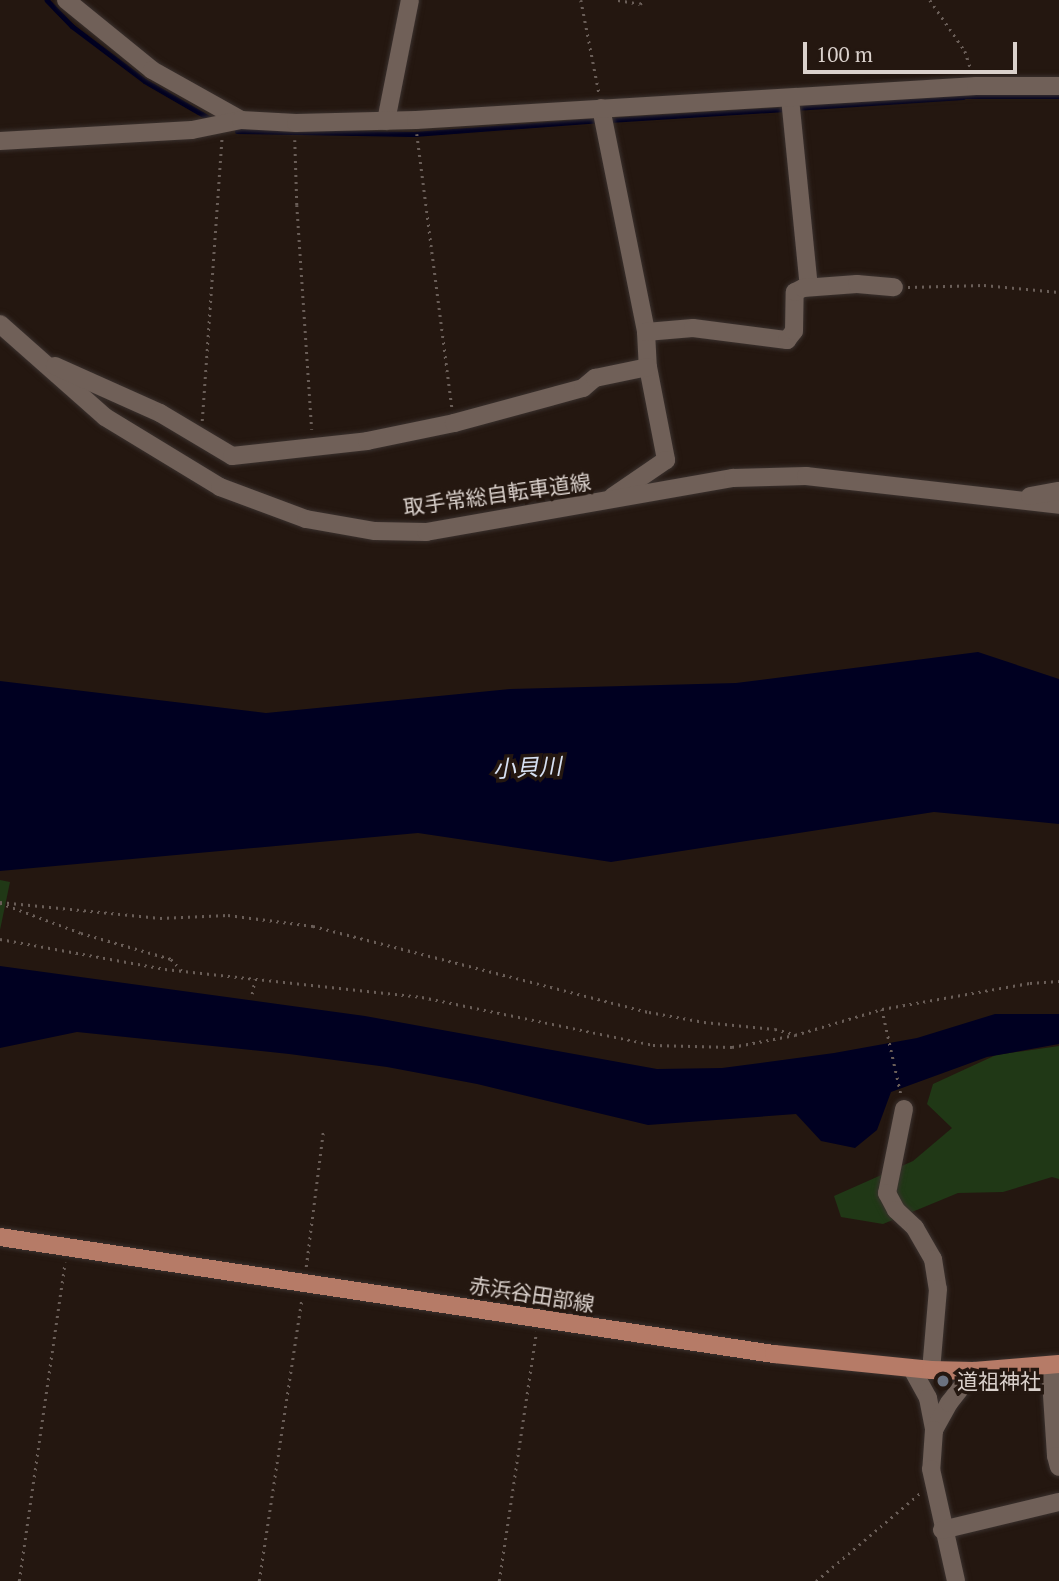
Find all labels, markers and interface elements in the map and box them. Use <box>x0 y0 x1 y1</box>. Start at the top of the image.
scale bar <box>807 28 1020 72</box>
text: 100 m <box>816 40 873 68</box>
street label: 取手常総自転車道線 <box>402 468 592 520</box>
water label: 小貝川 <box>492 752 562 784</box>
street label: 赤浜谷田部線 <box>468 1272 596 1316</box>
place label: 道祖神社 <box>957 1368 1041 1394</box>
marker: 道祖神社 <box>935 1373 951 1389</box>

